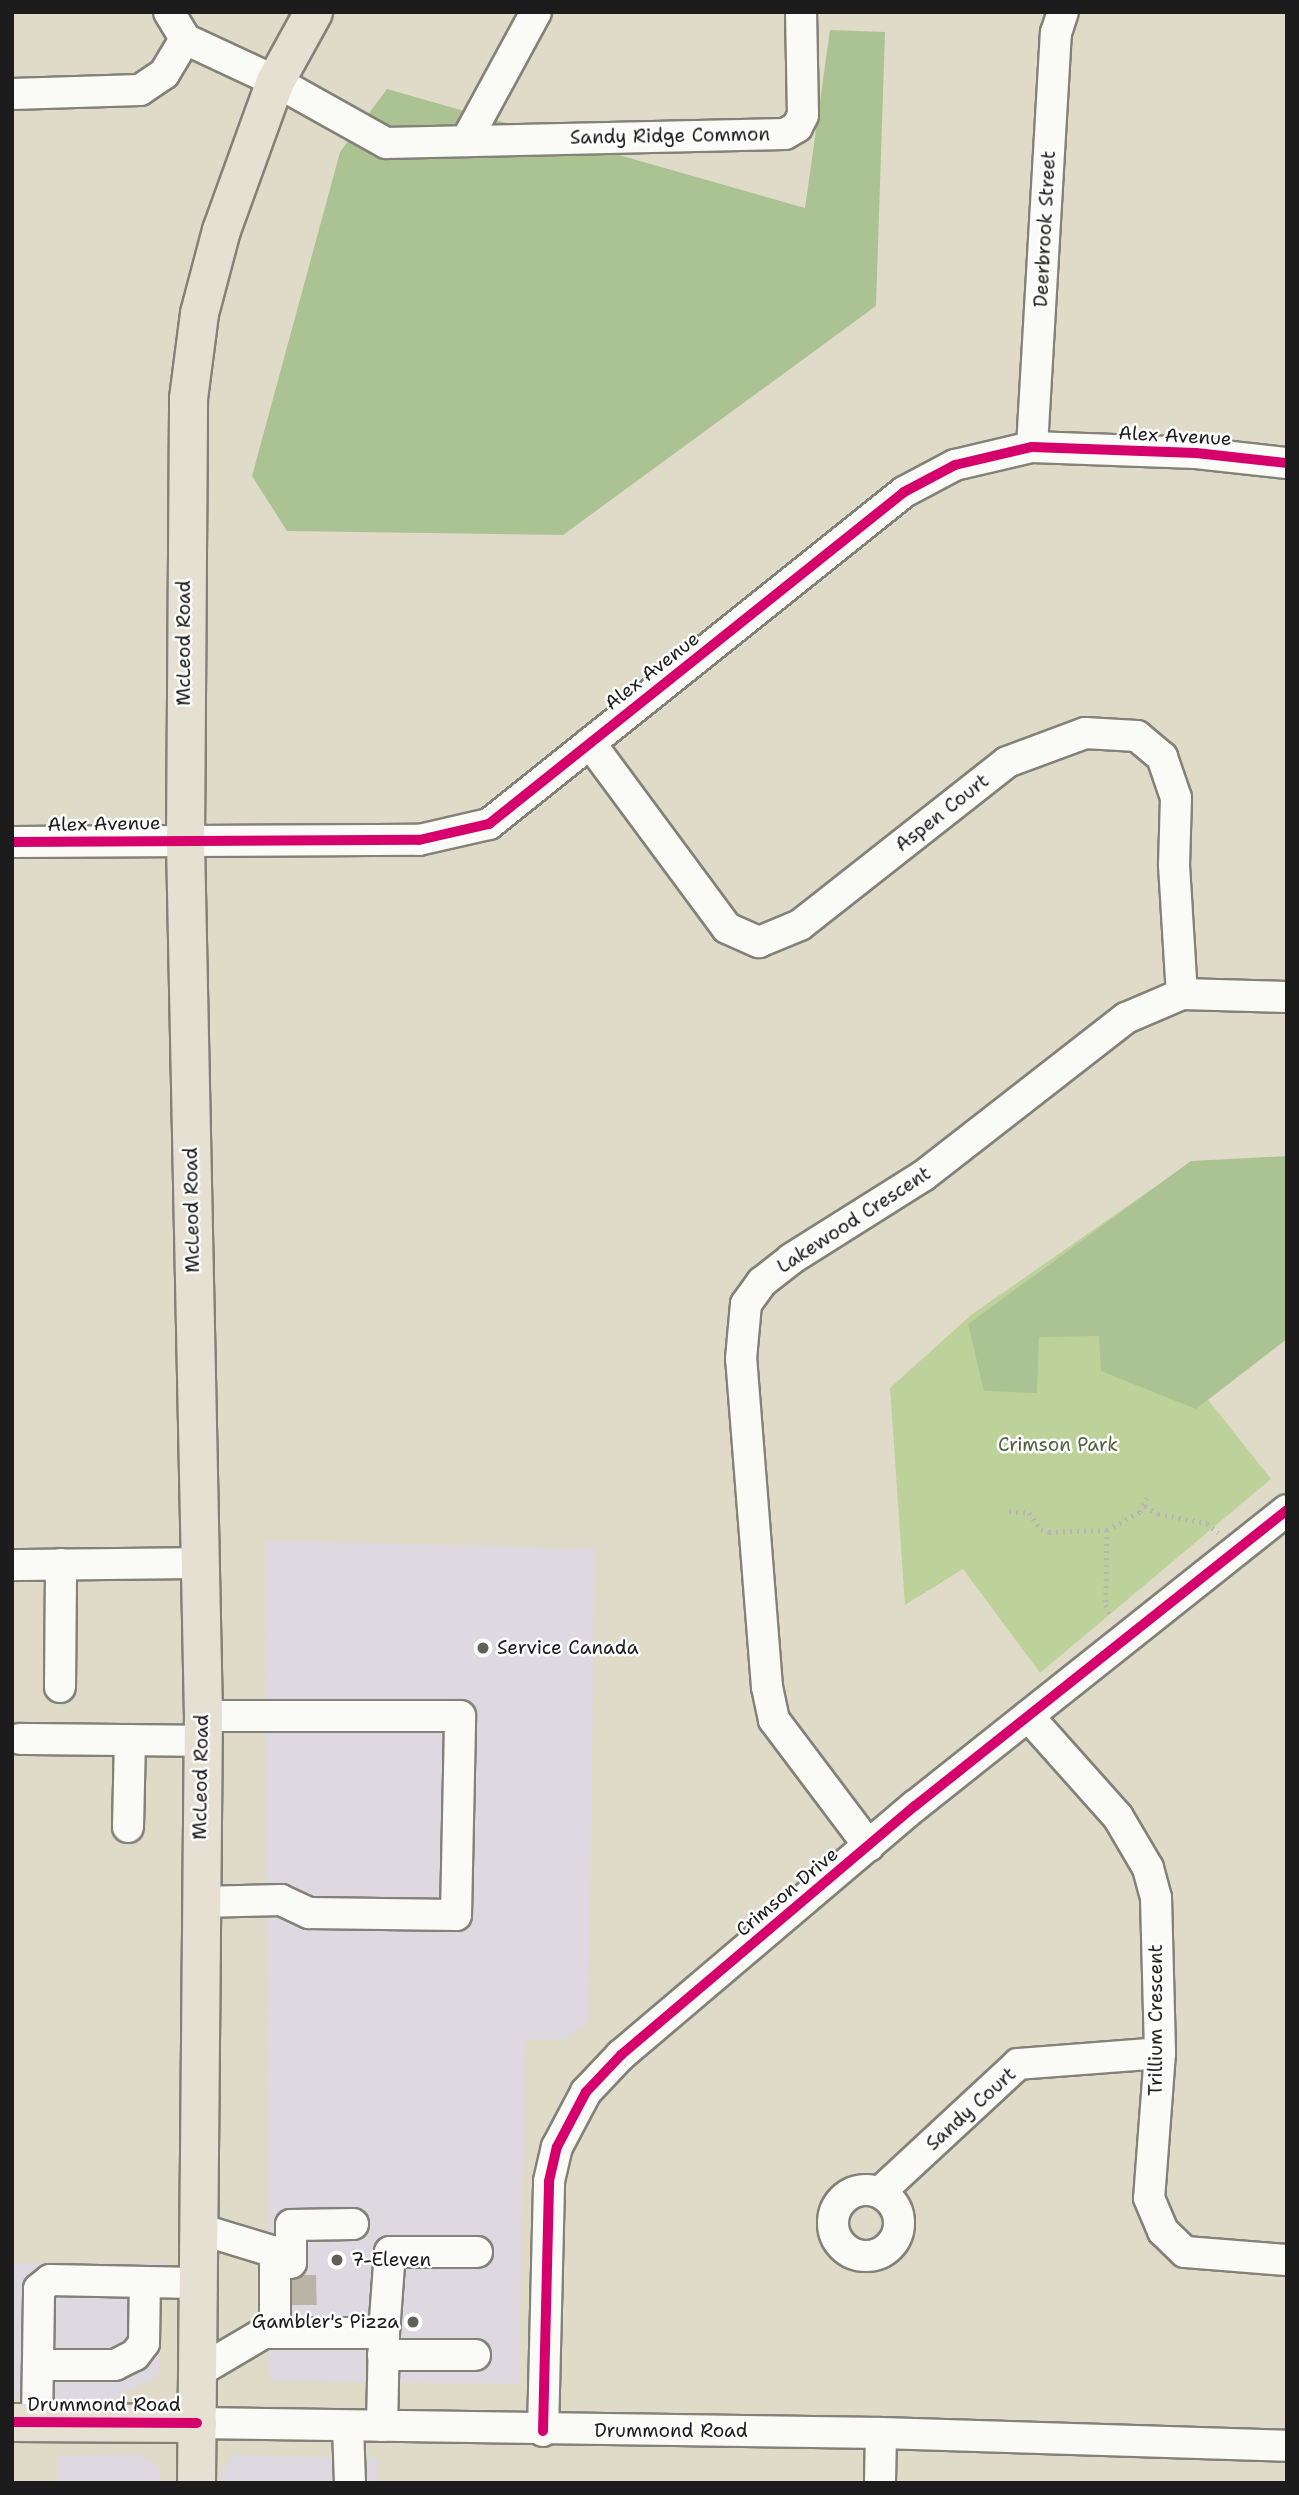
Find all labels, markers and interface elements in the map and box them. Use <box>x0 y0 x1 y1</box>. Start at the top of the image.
street label: Sandy Ridge Common <box>570 123 770 149</box>
street label: Deerbrook Street <box>1030 150 1060 308</box>
street label: Alex Avenue <box>1118 422 1232 450</box>
street label: McLeod Road <box>173 580 195 706</box>
street label: Alex Avenue <box>600 627 704 715</box>
street label: Aspen Court <box>891 769 993 857</box>
street label: Alex Avenue <box>47 812 161 836</box>
street label: McLeod Road <box>180 1147 204 1273</box>
street label: Lakewood Crescent <box>773 1162 935 1278</box>
park label: Crimson Park <box>998 1434 1118 1456</box>
place label: Service Canada <box>497 1637 639 1659</box>
marker: Service Canada <box>475 1640 491 1656</box>
street label: McLeod Road <box>189 1714 213 1840</box>
street label: Crimson Drive <box>731 1843 843 1941</box>
street label: Trillium Crescent <box>1145 1944 1167 2096</box>
street label: Sandy Court <box>921 2063 1021 2155</box>
place label: 7-Eleven <box>351 2249 431 2271</box>
marker: 7-Eleven <box>329 2252 345 2268</box>
place label: Gambler's Pizza <box>252 2311 399 2333</box>
marker: Gambler's Pizza <box>405 2314 421 2330</box>
street label: Drummond Road <box>27 2394 181 2416</box>
street label: Drummond Road <box>594 2420 748 2442</box>

